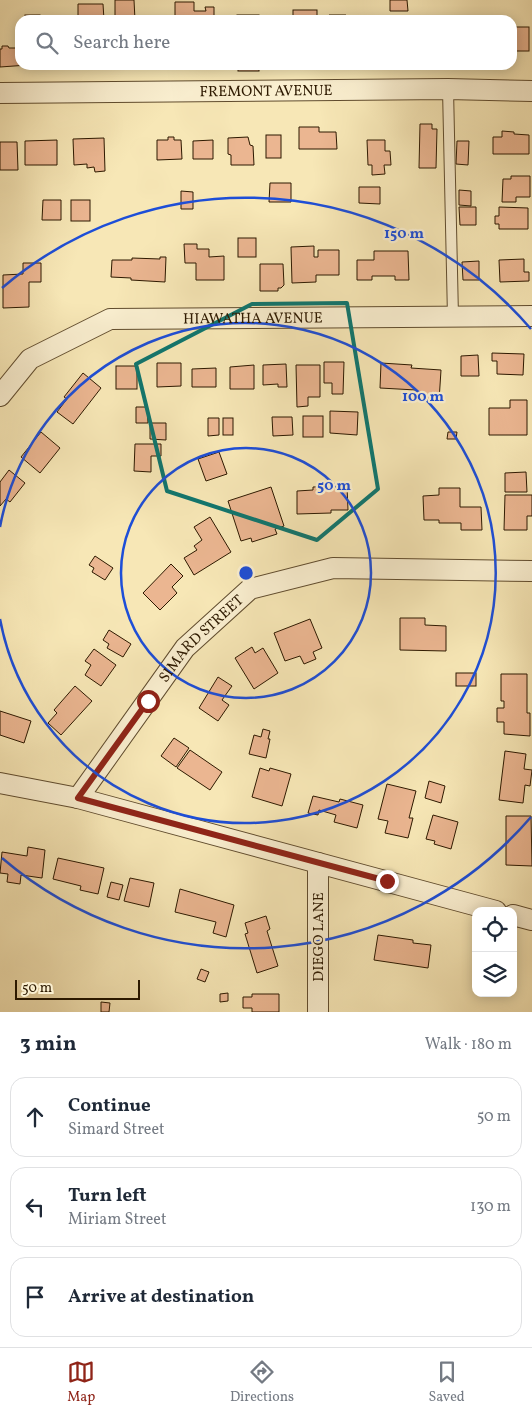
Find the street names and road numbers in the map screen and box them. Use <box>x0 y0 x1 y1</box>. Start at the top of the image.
street label: FREMONT AVENUE <box>199 81 333 103</box>
street label: HIAWATHA AVENUE <box>183 308 323 330</box>
street label: SIMARD STREET <box>155 591 249 687</box>
street label: DIEGO LANE <box>309 892 330 982</box>

